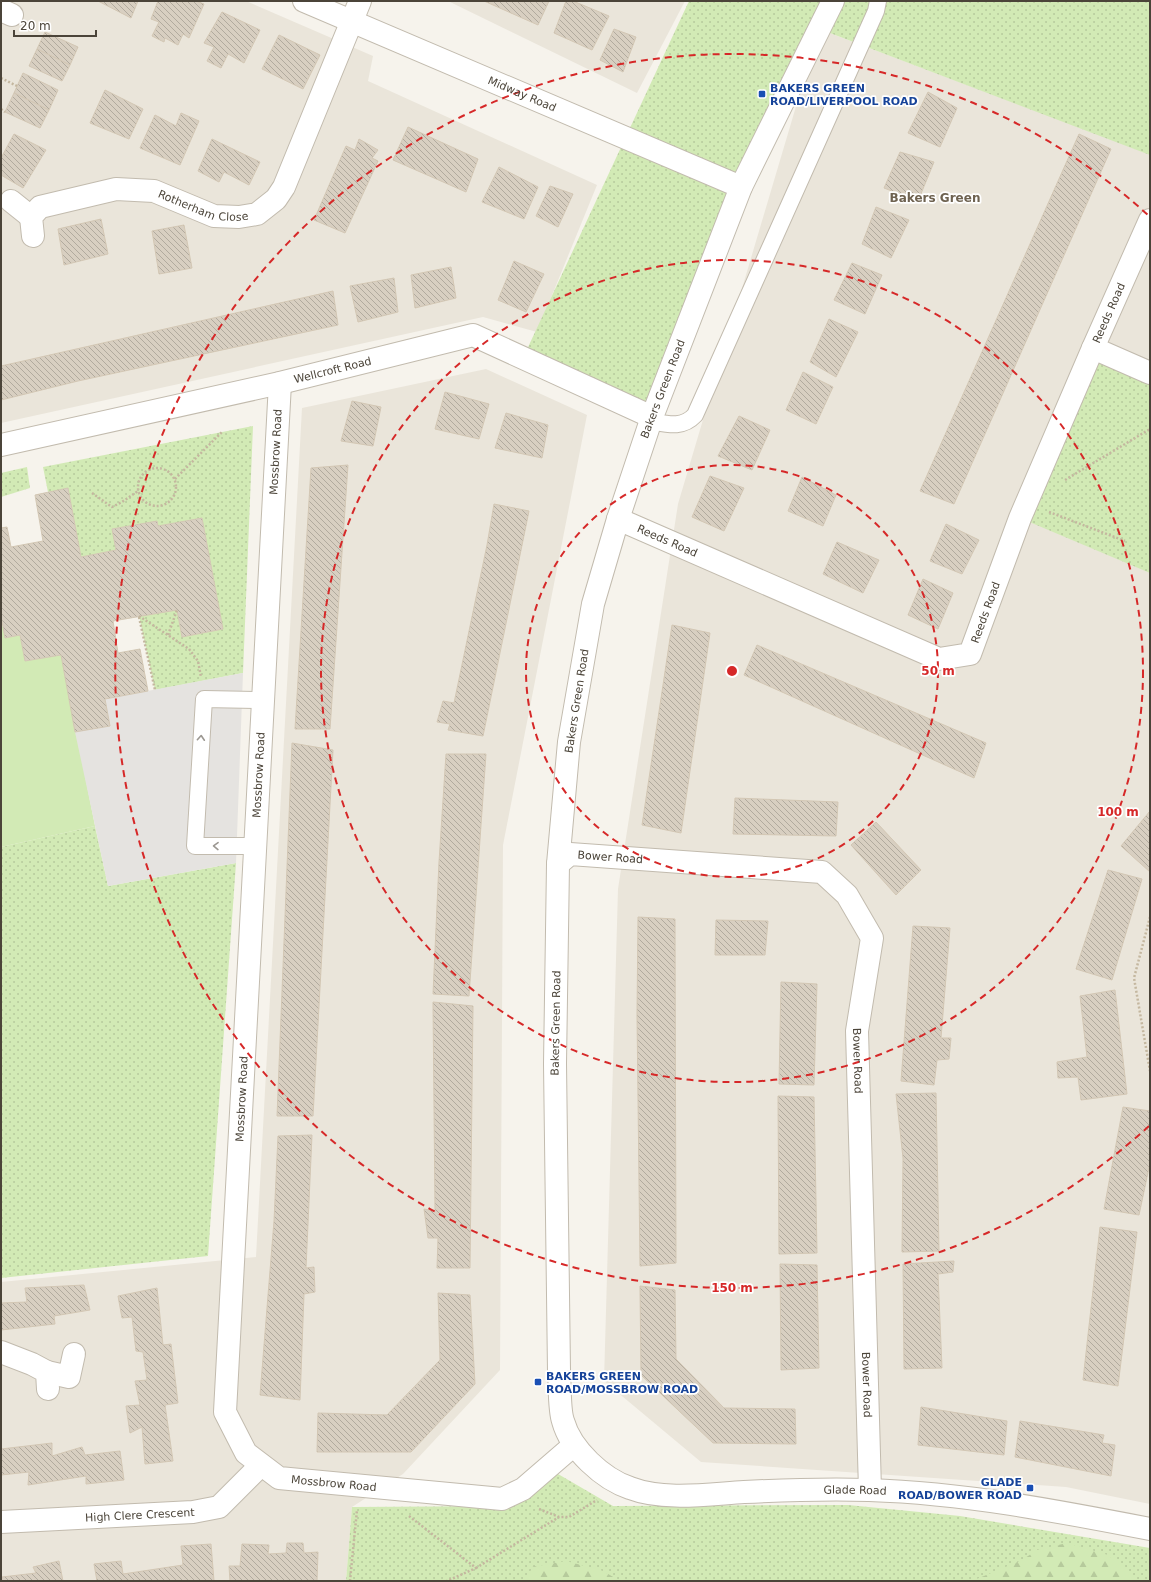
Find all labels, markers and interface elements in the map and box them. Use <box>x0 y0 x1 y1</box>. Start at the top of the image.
scale bar <box>14 12 96 38</box>
text: 20 m <box>20 19 51 33</box>
street label: Midway Road <box>486 74 558 114</box>
place label: BAKERS GREEN ROAD/LIVERPOOL ROAD <box>770 82 918 108</box>
marker: BAKERS GREEN ROAD/LIVERPOOL ROAD <box>757 89 767 99</box>
street label: Rotherham Close <box>156 187 250 224</box>
district label: Bakers Green <box>890 191 980 205</box>
street label: Reeds Road <box>1090 281 1128 345</box>
street label: Bakers Green Road <box>638 338 688 440</box>
street label: Wellcroft Road <box>293 354 373 386</box>
street label: Mossbrow Road <box>267 409 285 495</box>
street label: Reeds Road <box>635 522 700 559</box>
street label: Reeds Road <box>968 580 1003 645</box>
street label: Bakers Green Road <box>562 648 592 754</box>
centre of rings <box>725 664 739 678</box>
text: 50 m <box>921 664 955 678</box>
street label: Mossbrow Road <box>250 732 268 818</box>
one-way arrow <box>197 735 206 741</box>
text: 100 m <box>1097 805 1139 819</box>
one-way arrow <box>213 842 219 850</box>
street label: Bower Road <box>577 848 644 866</box>
street label: Bakers Green Road <box>549 970 563 1076</box>
street label: Bower Road <box>850 1028 865 1094</box>
street label: Mossbrow Road <box>233 1056 251 1142</box>
text: 150 m <box>711 1281 753 1295</box>
street label: Bower Road <box>860 1352 874 1418</box>
place label: BAKERS GREEN ROAD/MOSSBROW ROAD <box>546 1370 698 1396</box>
marker: BAKERS GREEN ROAD/MOSSBROW ROAD <box>533 1377 543 1387</box>
street label: Mossbrow Road <box>290 1473 377 1494</box>
place label: GLADE ROAD/BOWER ROAD <box>898 1476 1022 1502</box>
street label: Glade Road <box>823 1483 887 1497</box>
marker: GLADE ROAD/BOWER ROAD <box>1025 1483 1035 1493</box>
street label: High Clere Crescent <box>85 1505 196 1524</box>

